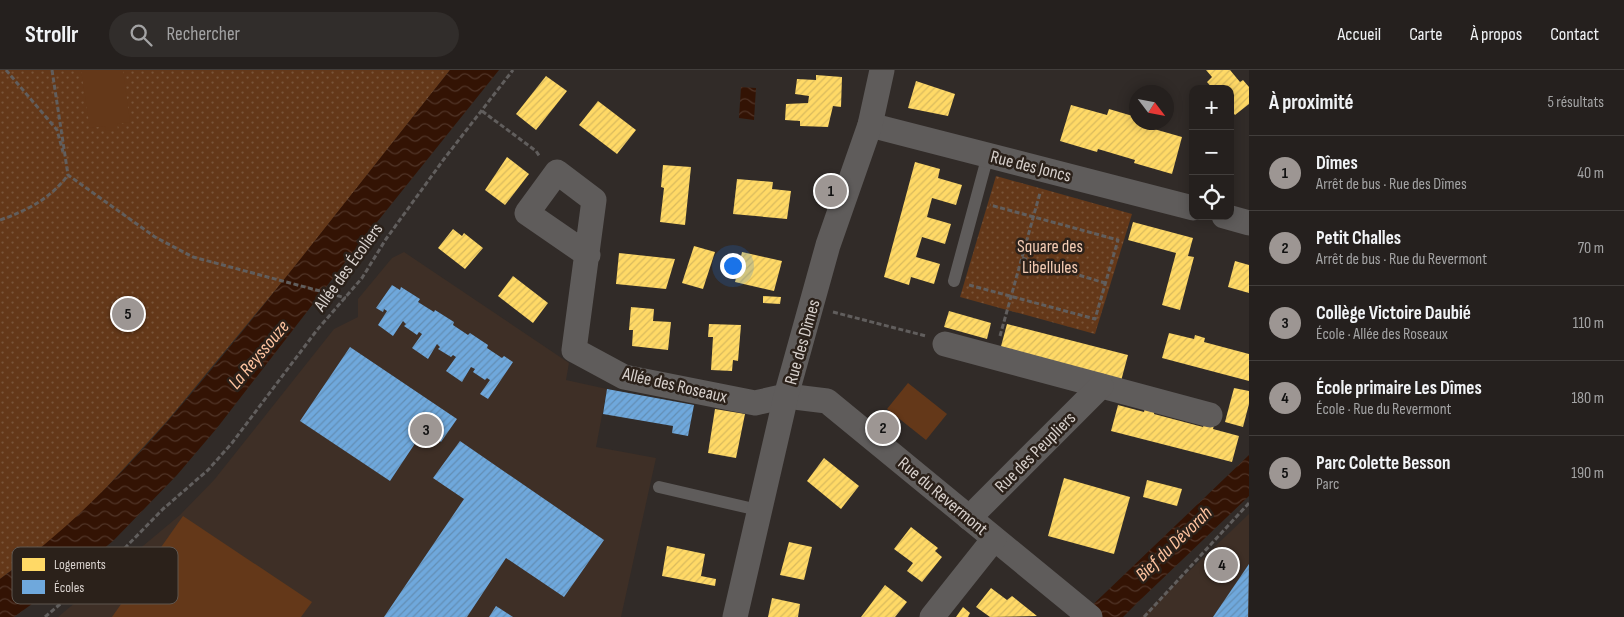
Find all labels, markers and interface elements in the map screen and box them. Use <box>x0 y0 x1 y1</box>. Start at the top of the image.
search box <box>109 12 459 57</box>
text: Strollr <box>25 20 79 49</box>
icon: search <box>127 21 155 49</box>
text: Rechercher <box>167 23 240 46</box>
text: Accueil <box>1337 24 1381 45</box>
text: Carte <box>1409 24 1442 45</box>
text: À propos <box>1470 24 1522 45</box>
text: Contact <box>1550 24 1599 45</box>
north arrow <box>1129 85 1174 130</box>
map controls <box>1189 85 1234 220</box>
button: + <box>1189 85 1234 130</box>
text: À proximité <box>1269 90 1354 115</box>
text: 5 résultats <box>1547 93 1604 112</box>
button: − <box>1189 130 1234 175</box>
street label: Rue des Joncs <box>988 146 1073 187</box>
text: Dîmes <box>1316 152 1358 175</box>
text: 1 <box>1282 164 1288 183</box>
text: 40 m <box>1577 164 1604 183</box>
pin: 1 <box>815 172 847 210</box>
button: locate <box>1189 175 1234 220</box>
text: Arrêt de bus · Rue des Dîmes <box>1316 175 1467 194</box>
street label: Allée des Écoliers <box>309 219 387 316</box>
text: Petit Challes <box>1316 227 1401 250</box>
park label: Square des Libellules <box>1017 236 1083 278</box>
text: 2 <box>1281 239 1289 258</box>
text: 70 m <box>1578 239 1604 258</box>
text: Arrêt de bus · Rue du Revermont <box>1316 250 1487 269</box>
your location <box>720 253 746 279</box>
pin: 5 <box>112 295 144 333</box>
street label: Rue des Dîmes <box>780 297 825 387</box>
text: Collège Victoire Daubié <box>1316 302 1471 325</box>
text: 3 <box>1281 314 1289 333</box>
text: 110 m <box>1573 314 1604 333</box>
water label: La Reyssouze <box>224 315 295 394</box>
text: École · Allée des Roseaux <box>1316 325 1448 344</box>
street label: Allée des Roseaux <box>620 363 729 408</box>
text: École primaire Les Dîmes <box>1316 377 1482 400</box>
text: 4 <box>1281 389 1289 408</box>
text: 180 m <box>1571 389 1604 408</box>
text: École · Rue du Revermont <box>1316 400 1451 419</box>
street label: Rue des Peupliers <box>991 408 1080 497</box>
pin: 2 <box>867 409 899 447</box>
pin: 3 <box>410 411 442 449</box>
text: Parc Colette Besson <box>1316 452 1451 475</box>
street label: Rue du Revermont <box>894 453 992 540</box>
text: 5 <box>1281 464 1289 483</box>
text: 190 m <box>1571 464 1604 483</box>
text: Parc <box>1316 475 1339 494</box>
water label: Bief du Dévorah <box>1131 502 1217 586</box>
pin: 4 <box>1206 546 1238 584</box>
legend <box>12 547 178 604</box>
text: Logements <box>54 556 106 573</box>
text: Écoles <box>54 579 84 596</box>

